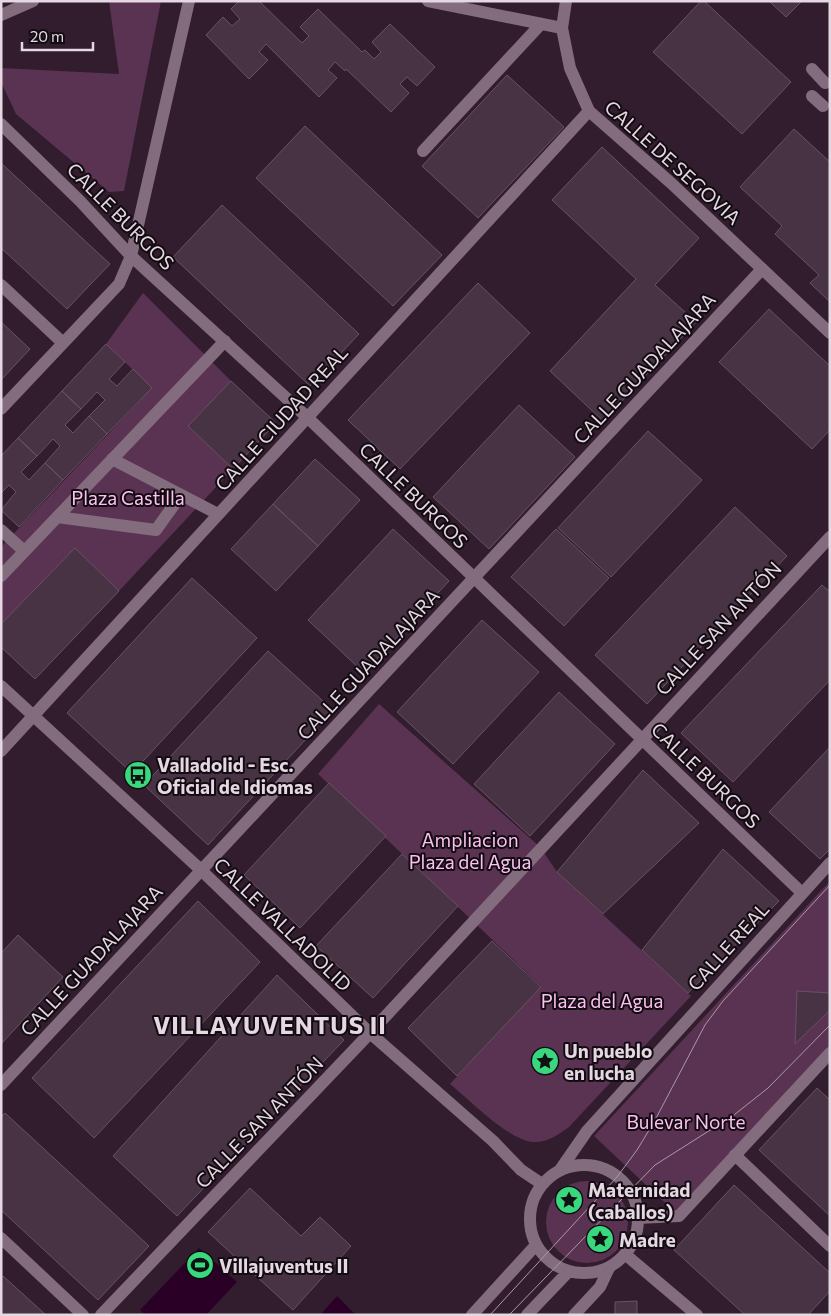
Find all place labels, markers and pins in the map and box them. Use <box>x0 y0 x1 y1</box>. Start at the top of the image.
place label: Valladolid - Esc. Oficial de Idiomas <box>157 753 313 798</box>
bus stop icon: Valladolid - Esc. Oficial de Idiomas <box>123 760 153 790</box>
place label: Un pueblo en lucha <box>564 1039 652 1084</box>
place icon: Un pueblo en lucha <box>530 1046 560 1076</box>
place label: Maternidad (caballos) <box>588 1178 690 1223</box>
place icon: Maternidad (caballos) <box>554 1185 584 1215</box>
place icon: Madre <box>585 1224 615 1254</box>
place label: Madre <box>619 1228 676 1251</box>
sports icon: Villajuventus II <box>185 1250 215 1280</box>
place label: Villajuventus II <box>219 1254 348 1277</box>

